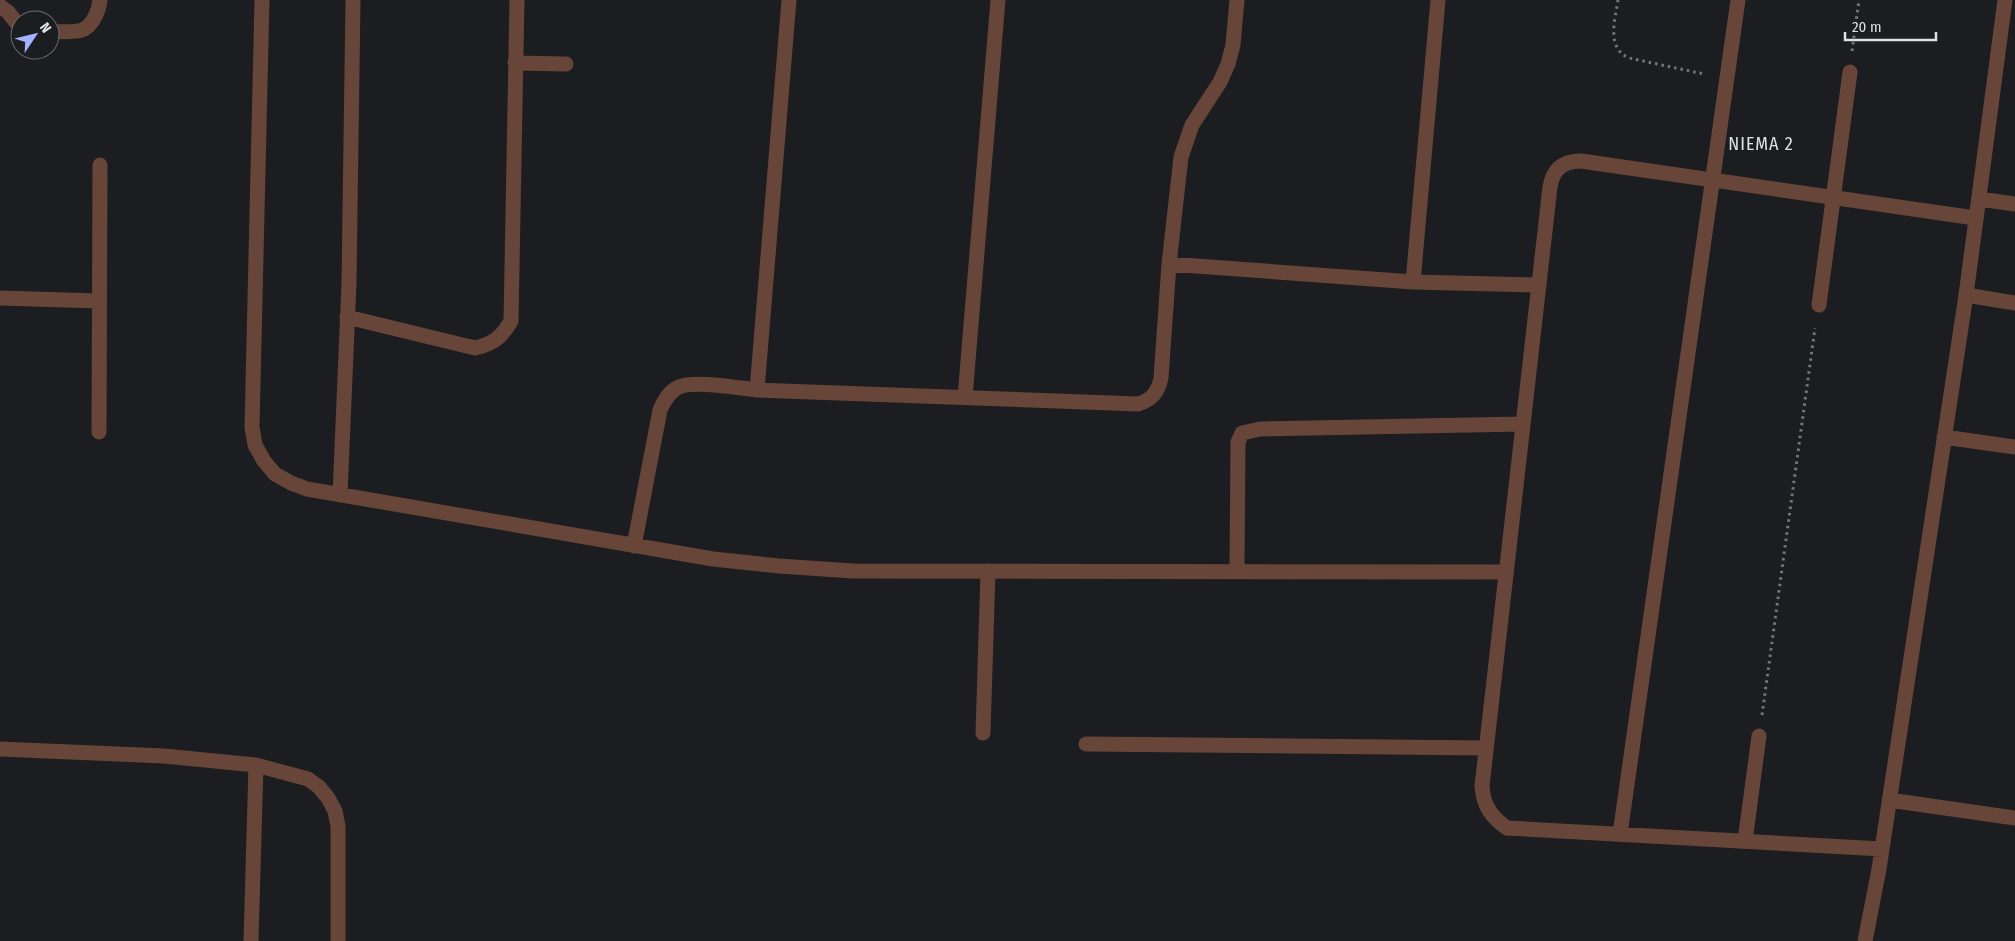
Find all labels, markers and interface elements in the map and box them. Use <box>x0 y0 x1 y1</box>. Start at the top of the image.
north arrow <box>10 10 60 60</box>
scale bar <box>1845 10 1936 42</box>
text: 20 m <box>1852 18 1882 36</box>
text: N <box>36 20 55 36</box>
district label: NIEMA 2 <box>1728 133 1794 155</box>

